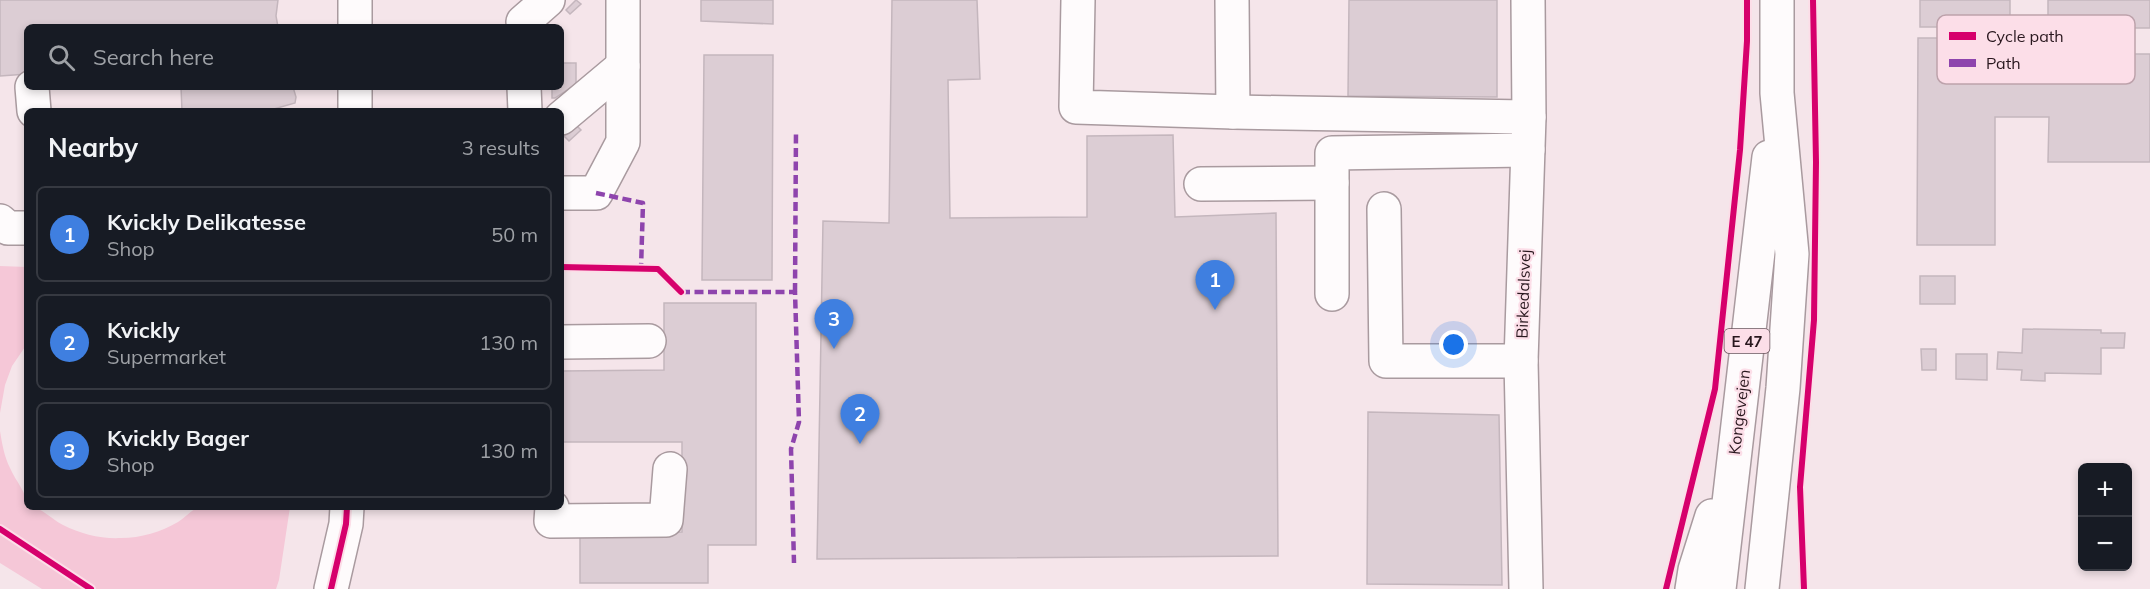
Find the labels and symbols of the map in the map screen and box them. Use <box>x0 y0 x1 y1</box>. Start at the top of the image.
legend <box>1937 15 2135 84</box>
text: Cycle path <box>1986 26 2064 46</box>
text: Path <box>1986 53 2021 73</box>
street label: Birkedalsvej <box>1511 249 1535 339</box>
pin: 1 <box>1196 260 1234 310</box>
pin: 3 <box>814 300 854 349</box>
road number: E 47 <box>1724 329 1770 353</box>
your location <box>1439 330 1468 359</box>
street label: Kongevejen <box>1724 368 1754 456</box>
pin: 2 <box>840 394 880 444</box>

